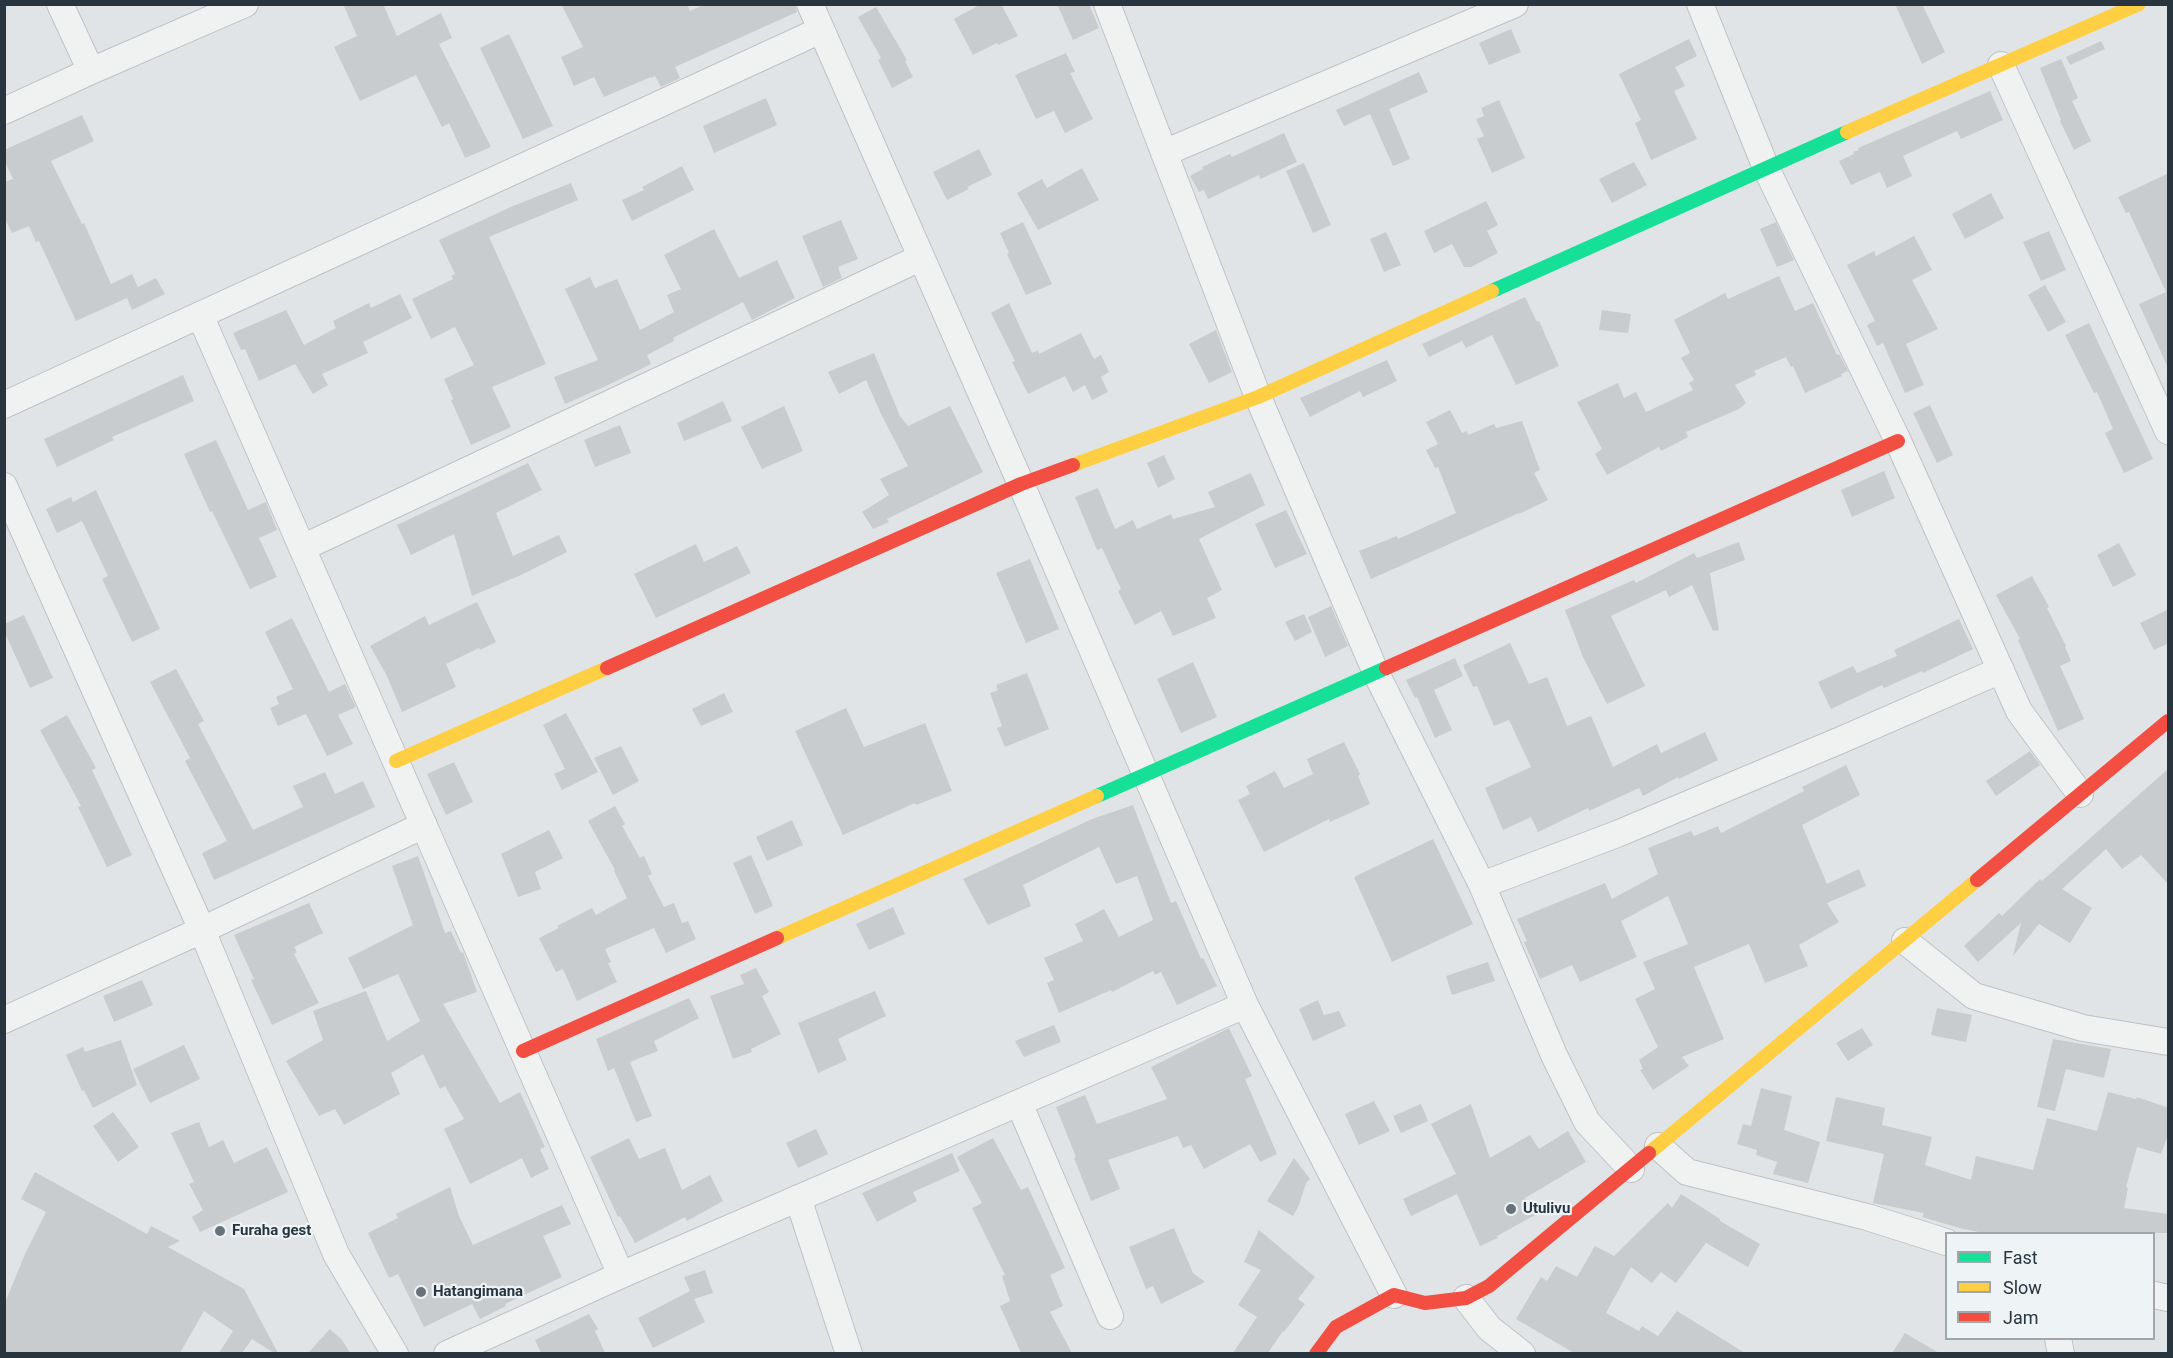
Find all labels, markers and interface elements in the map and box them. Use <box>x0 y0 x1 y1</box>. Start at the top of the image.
place label: Utulivu <box>1523 1200 1570 1218</box>
marker: Utulivu <box>1504 1202 1518 1216</box>
place label: Furaha gest <box>232 1222 311 1240</box>
marker: Furaha gest <box>213 1224 227 1238</box>
legend <box>1945 1232 2155 1340</box>
text: Fast <box>2003 1247 2038 1268</box>
text: Slow <box>2003 1277 2042 1298</box>
place label: Hatangimana <box>433 1283 523 1301</box>
marker: Hatangimana <box>414 1285 428 1299</box>
text: Jam <box>2003 1307 2039 1328</box>

